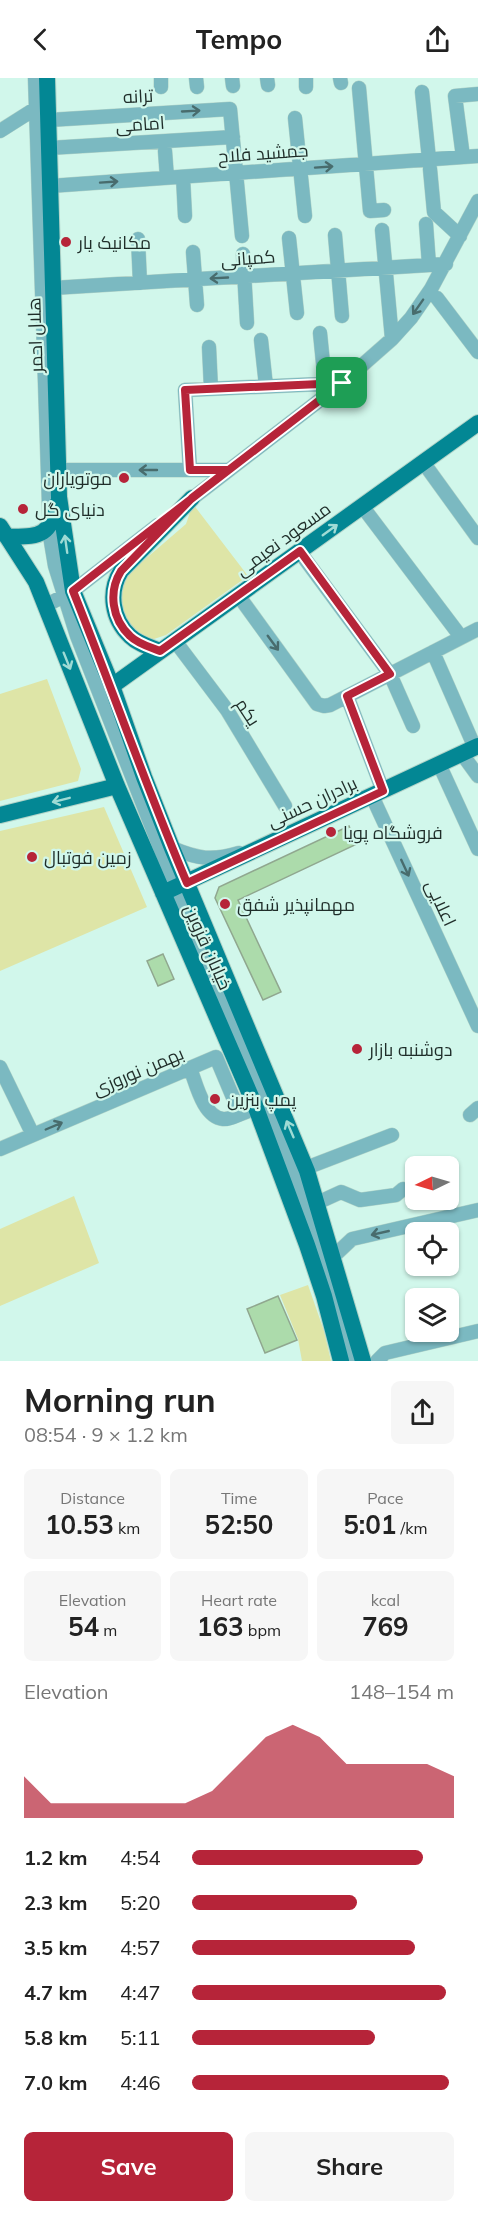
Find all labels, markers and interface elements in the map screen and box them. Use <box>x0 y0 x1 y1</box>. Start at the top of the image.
text: Tempo <box>196 22 282 56</box>
icon: back <box>24 23 57 56</box>
icon: share <box>421 23 454 56</box>
street label: ترانه <box>122 84 154 108</box>
one-way arrow <box>180 106 200 117</box>
street label: امامی <box>115 111 165 137</box>
street label: جمشید فلاح <box>217 138 309 169</box>
one-way arrow <box>314 161 334 172</box>
one-way arrow <box>98 176 118 187</box>
place label: مکانیک یار <box>77 231 151 254</box>
marker: مکانیک یار <box>59 235 73 249</box>
street label: کمپانی <box>220 245 276 271</box>
one-way arrow <box>210 273 230 284</box>
street label: هلال احمر <box>22 297 48 374</box>
one-way arrow <box>412 298 424 314</box>
pin <box>316 357 367 408</box>
icon: arrive <box>325 366 358 399</box>
one-way arrow <box>139 464 159 476</box>
place label: موتویاران <box>43 467 112 490</box>
marker: موتویاران <box>117 471 131 485</box>
street label: مسعود نعیمی <box>231 497 335 581</box>
place label: دنیای گل <box>35 498 105 521</box>
marker: دنیای گل <box>16 502 30 516</box>
one-way arrow <box>321 523 337 536</box>
one-way arrow <box>61 534 72 554</box>
one-way arrow <box>267 634 279 650</box>
one-way arrow <box>62 651 73 669</box>
street label: یکم <box>230 694 266 731</box>
street label: برادران حسنی <box>263 771 361 833</box>
one-way arrow <box>51 795 70 807</box>
place label: فروشگاه پویا <box>343 821 443 845</box>
marker: فروشگاه پویا <box>324 825 338 839</box>
place label: زمین فوتبال <box>44 846 132 869</box>
marker: زمین فوتبال <box>25 850 39 864</box>
one-way arrow <box>400 859 411 877</box>
street label: اعلایی <box>420 876 462 930</box>
place label: مهمانپذیر شفق <box>237 893 355 917</box>
marker: مهمانپذیر شفق <box>218 897 232 911</box>
street label: خیابان قزوین <box>179 901 237 993</box>
place label: دوشنبه بازار <box>368 1038 453 1061</box>
street label: بهمن نوروزی <box>89 1042 187 1100</box>
marker: دوشنبه بازار <box>350 1042 364 1056</box>
place label: پمپ بنزین <box>227 1088 296 1112</box>
marker: پمپ بنزین <box>208 1092 222 1106</box>
one-way arrow <box>44 1120 62 1131</box>
one-way arrow <box>284 1120 295 1139</box>
north arrow <box>405 1156 459 1210</box>
map controls <box>405 1156 459 1342</box>
button: locate <box>405 1222 459 1276</box>
one-way arrow <box>371 1227 390 1239</box>
button: layers <box>405 1288 459 1342</box>
text: Morning run <box>24 1379 216 1420</box>
button: share <box>391 1381 454 1444</box>
text: 08:54 · 9 × 1.2 km <box>24 1422 188 1447</box>
text: Distance <box>60 1488 125 1508</box>
text: Time <box>221 1488 257 1508</box>
text: Pace <box>367 1488 403 1508</box>
text: 10.53 <box>45 1508 114 1541</box>
text: 52:50 <box>205 1508 273 1541</box>
text: 5:01 <box>343 1508 396 1541</box>
text: km <box>114 1518 140 1538</box>
text: /km <box>396 1518 427 1538</box>
text: Elevation <box>59 1590 127 1610</box>
text: Heart rate <box>201 1590 277 1610</box>
text: kcal <box>371 1590 400 1610</box>
text: 54 <box>68 1610 99 1643</box>
text: 163 <box>197 1610 244 1643</box>
text: 769 <box>362 1610 409 1643</box>
text: m <box>99 1620 117 1640</box>
text: bpm <box>244 1620 281 1640</box>
text: Elevation <box>24 1679 109 1704</box>
text: 148–154 m <box>349 1679 454 1704</box>
text: 1.2 km <box>24 1845 87 1870</box>
text: 4:54 <box>120 1845 161 1870</box>
text: 2.3 km <box>24 1890 87 1915</box>
text: 5:20 <box>120 1890 161 1915</box>
text: 3.5 km <box>24 1935 87 1960</box>
text: 4:57 <box>120 1935 161 1960</box>
text: 4.7 km <box>24 1980 87 2005</box>
text: 4:47 <box>120 1980 161 2005</box>
text: 5.8 km <box>24 2025 87 2050</box>
text: 5:11 <box>120 2025 161 2050</box>
text: 7.0 km <box>24 2070 87 2095</box>
text: 4:46 <box>120 2070 161 2095</box>
button: Save <box>24 2132 233 2201</box>
button: Share <box>245 2132 454 2201</box>

